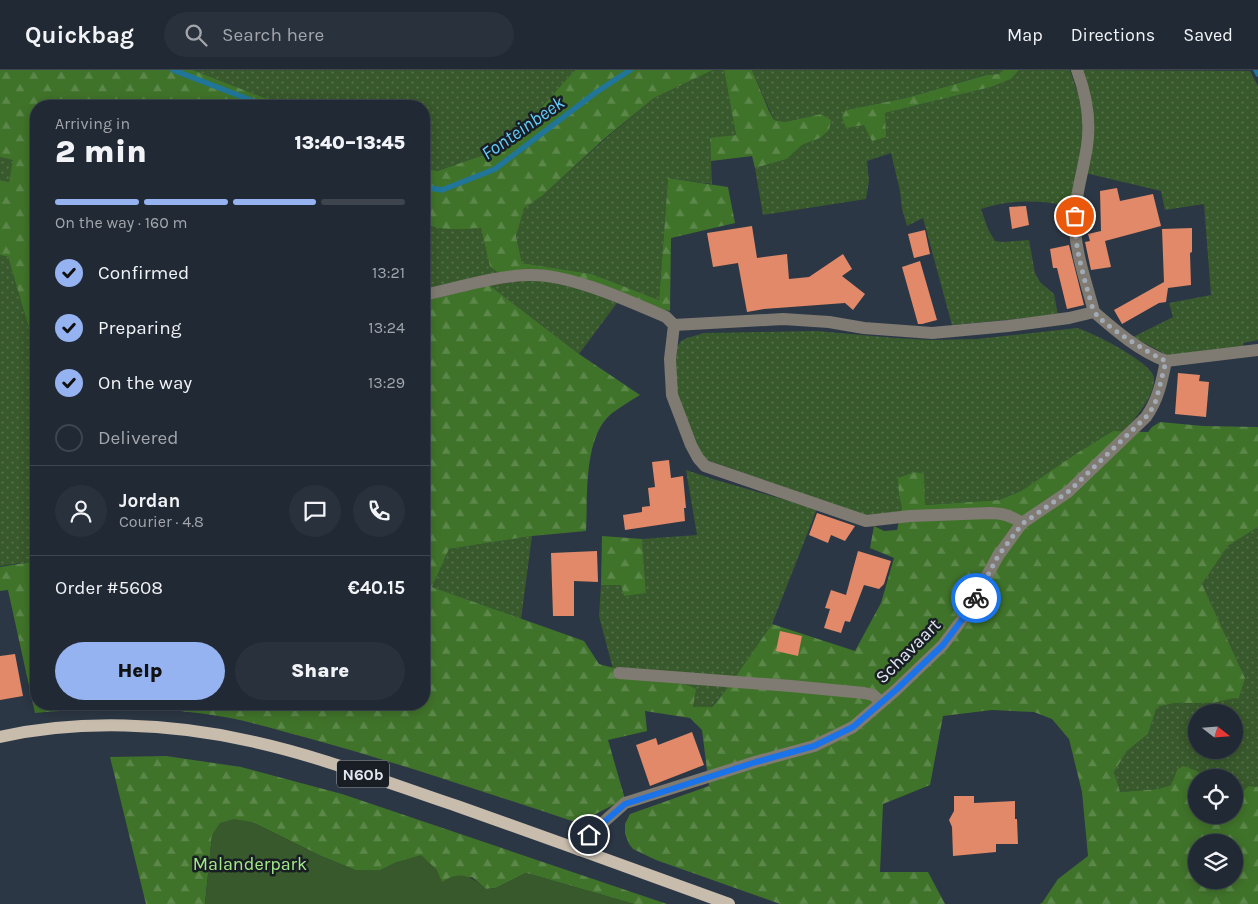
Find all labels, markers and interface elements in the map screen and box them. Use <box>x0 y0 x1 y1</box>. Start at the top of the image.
search box <box>164 12 514 57</box>
text: Quickbag <box>25 21 134 49</box>
icon: search <box>182 21 210 49</box>
text: Search here <box>222 24 324 46</box>
text: Map <box>1007 24 1043 46</box>
text: Directions <box>1071 24 1155 46</box>
text: Saved <box>1183 24 1233 46</box>
water label: Fonteinbeek <box>477 91 569 165</box>
text: Arriving in <box>55 114 130 133</box>
text: 13:40–13:45 <box>294 132 405 154</box>
text: 2 min <box>55 133 147 170</box>
pin <box>1054 195 1096 237</box>
icon: bag <box>1061 202 1089 230</box>
text: On the way · 160 m <box>55 213 188 232</box>
icon: check <box>55 259 83 287</box>
text: Confirmed <box>98 262 189 284</box>
text: 13:21 <box>372 263 405 282</box>
icon: check <box>55 314 83 342</box>
text: Preparing <box>98 317 181 339</box>
text: 13:24 <box>368 318 405 337</box>
icon: check <box>55 369 83 397</box>
text: On the way <box>98 372 192 394</box>
text: 13:29 <box>368 373 405 392</box>
text: Delivered <box>98 427 178 449</box>
button: person <box>55 485 107 537</box>
button: chat <box>289 485 341 537</box>
button: phone <box>353 485 405 537</box>
text: Jordan <box>119 490 180 512</box>
text: Courier · 4.8 <box>119 512 204 531</box>
courier <box>951 573 1001 623</box>
text: Order #5608 <box>55 577 163 599</box>
text: €40.15 <box>348 577 405 599</box>
icon: bike <box>962 584 990 612</box>
street label: Schavaart <box>871 614 945 688</box>
button: Help <box>55 642 225 700</box>
button: Share <box>235 642 405 700</box>
north arrow <box>1188 704 1242 759</box>
map controls <box>1188 704 1243 889</box>
road number: N60b <box>337 761 389 788</box>
button: locate <box>1188 769 1243 824</box>
pin <box>568 814 610 856</box>
icon: home <box>575 821 603 849</box>
button: layers <box>1188 834 1243 889</box>
park label: Malanderpark <box>193 853 307 875</box>

